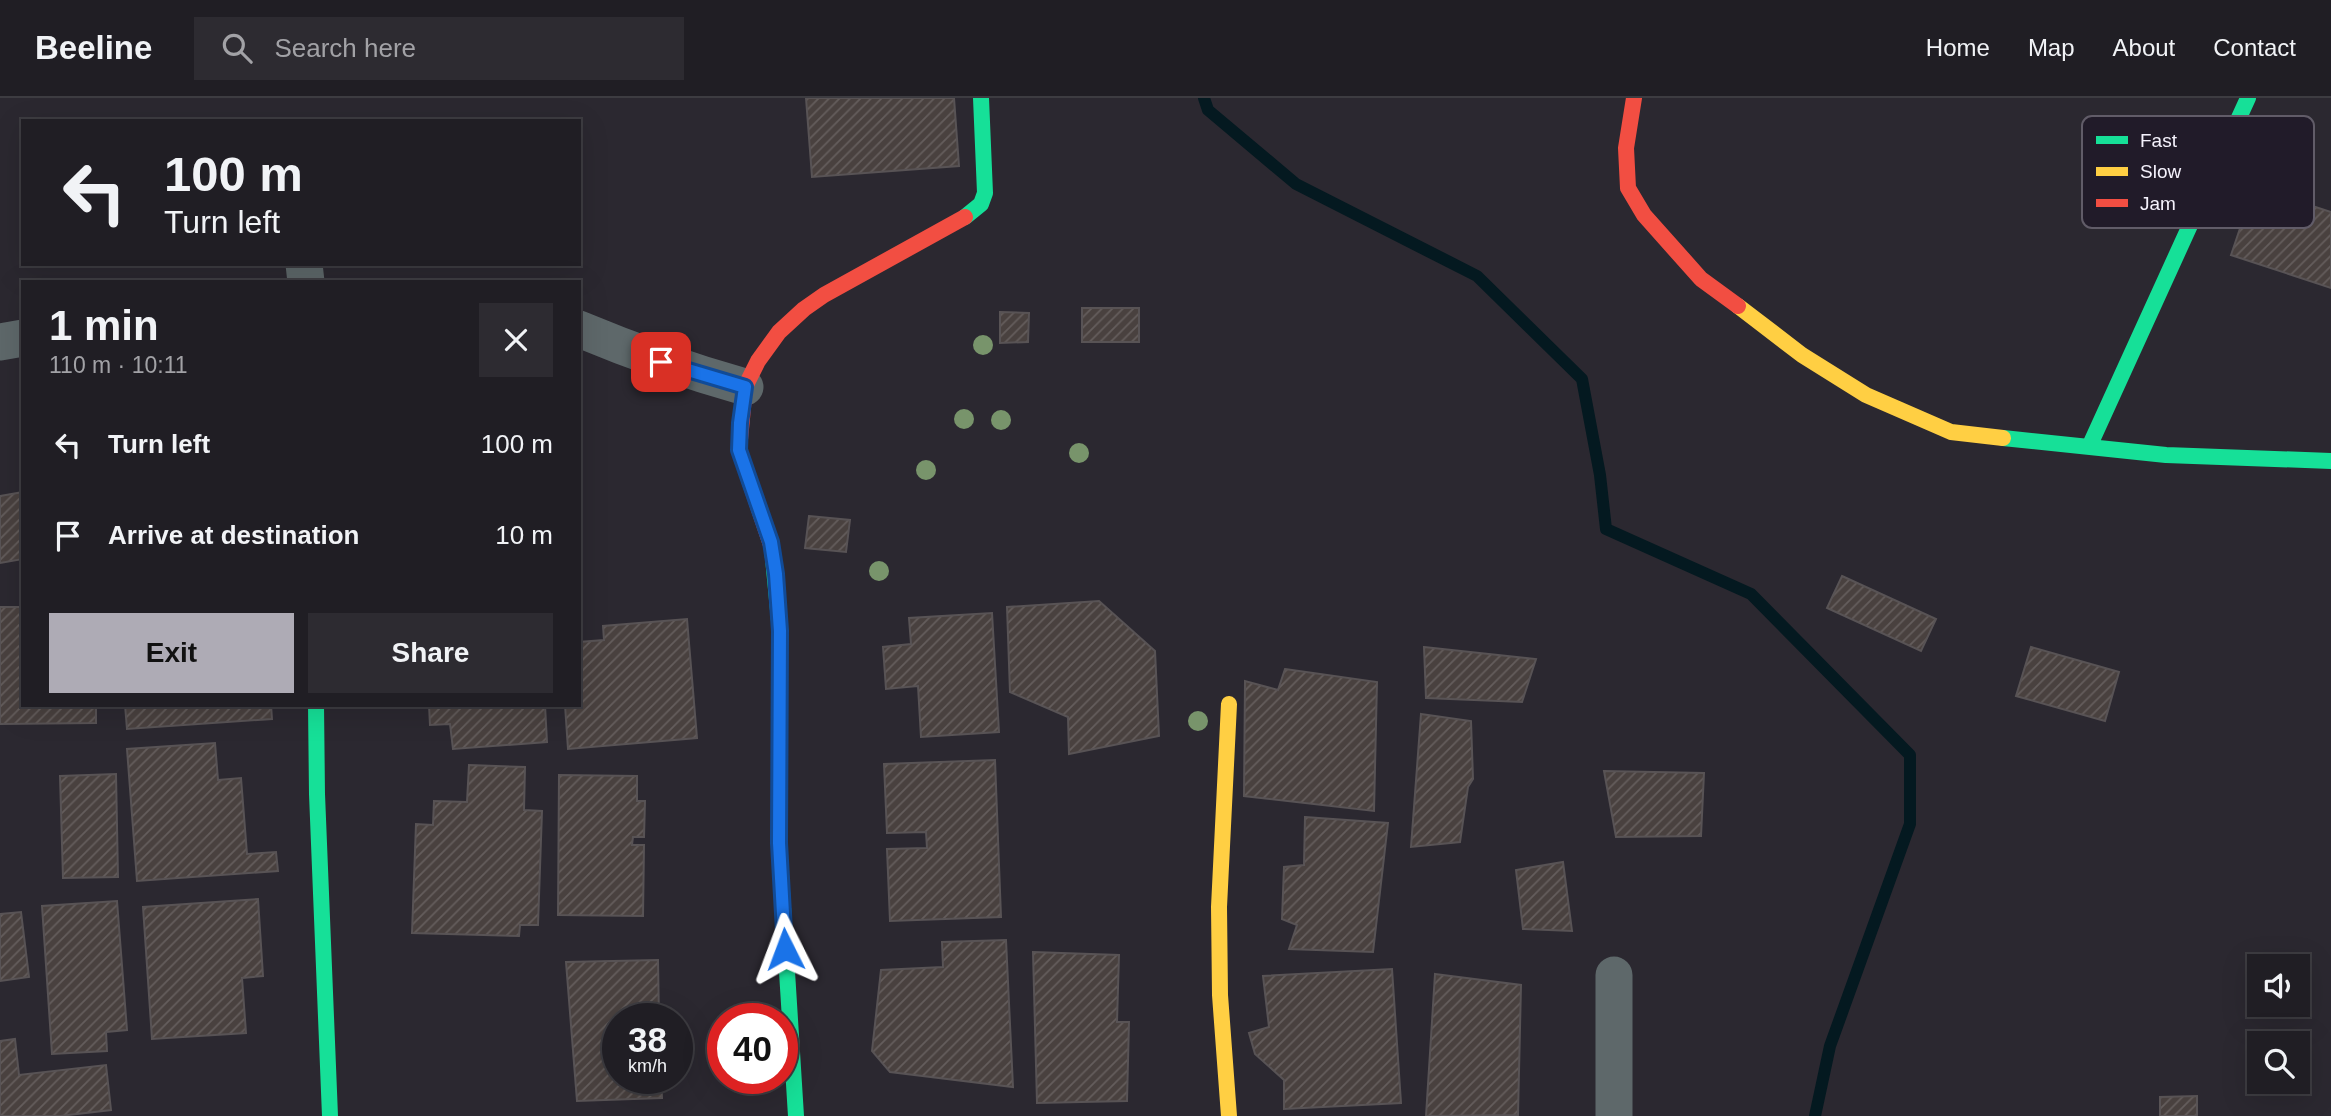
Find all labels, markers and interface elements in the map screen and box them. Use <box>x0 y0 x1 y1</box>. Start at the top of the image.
search box <box>194 17 684 80</box>
text: Beeline <box>35 29 152 66</box>
icon: search <box>218 29 256 67</box>
text: Search here <box>274 33 416 63</box>
text: Home <box>1926 34 1990 61</box>
text: Map <box>2028 34 2075 61</box>
text: About <box>2113 34 2175 61</box>
text: Contact <box>2213 34 2296 61</box>
legend <box>2082 116 2314 228</box>
text: Fast <box>2140 130 2178 151</box>
icon: left <box>49 147 140 238</box>
text: 100 m <box>164 147 303 201</box>
text: Slow <box>2140 161 2181 182</box>
text: Jam <box>2140 193 2176 214</box>
text: Turn left <box>164 204 280 240</box>
text: 1 min <box>49 302 159 349</box>
button: close <box>479 303 553 377</box>
pin <box>631 332 691 392</box>
icon: arrive <box>642 343 680 381</box>
text: 110 m · 10:11 <box>49 352 188 378</box>
icon: left <box>49 426 87 464</box>
text: Turn left <box>108 429 210 459</box>
text: 100 m <box>481 429 553 459</box>
icon: arrive <box>49 517 87 555</box>
text: Arrive at destination <box>108 520 359 550</box>
text: 10 m <box>495 520 553 550</box>
button: Exit <box>49 613 294 693</box>
button: Share <box>308 613 553 693</box>
position arrow <box>748 912 822 986</box>
map controls <box>2247 954 2310 1094</box>
button: sound <box>2247 954 2310 1017</box>
speed limit sign: 40 <box>707 1003 798 1094</box>
text: 38 <box>628 1020 667 1059</box>
button: search <box>2247 1031 2310 1094</box>
text: km/h <box>628 1056 667 1076</box>

